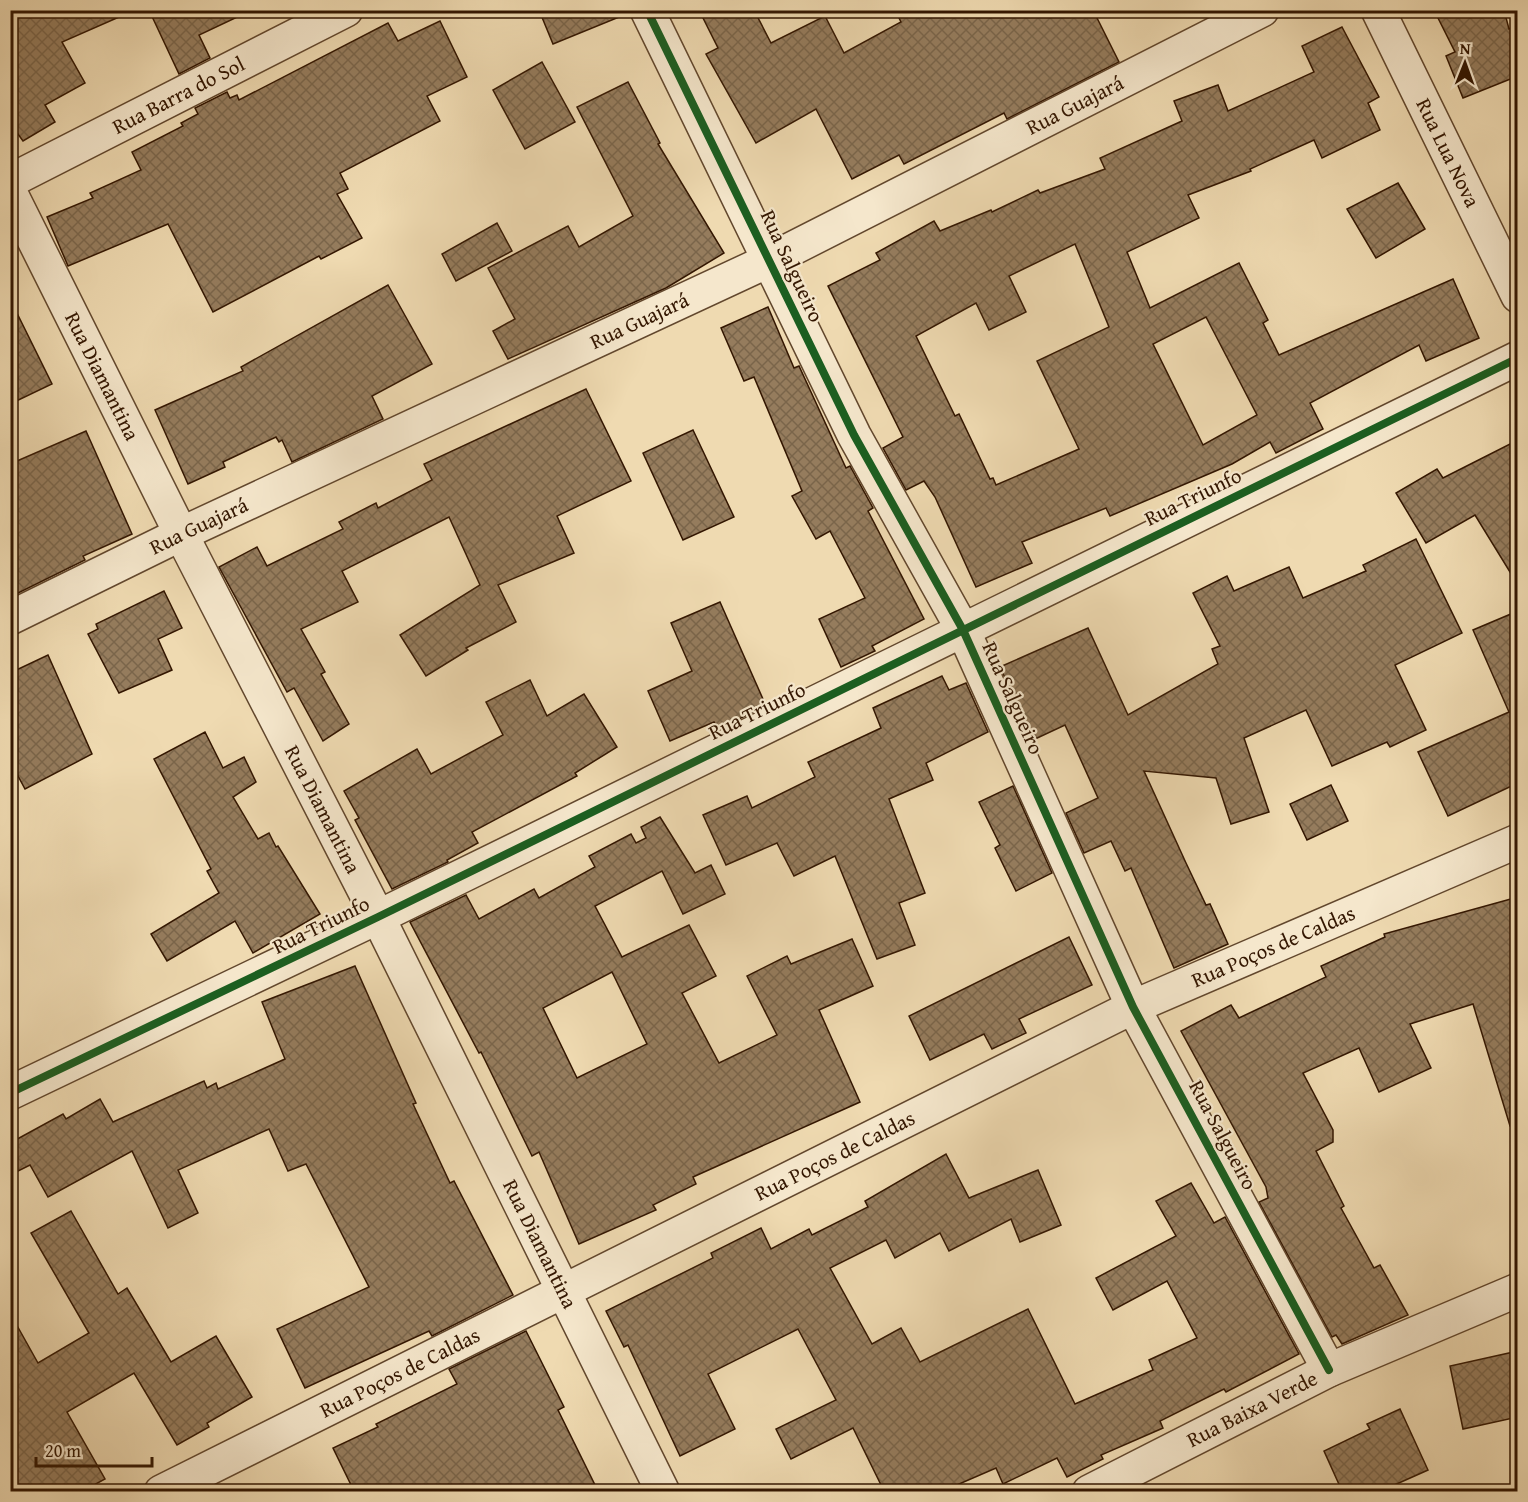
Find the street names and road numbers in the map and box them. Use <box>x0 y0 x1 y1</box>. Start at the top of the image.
street label: Rua Barra do Sol <box>107 48 250 142</box>
street label: Rua Guajará <box>1020 67 1129 142</box>
street label: Rua Lua Nova <box>1408 93 1488 213</box>
street label: Rua Salgueiro <box>753 205 832 327</box>
street label: Rua Guajará <box>585 284 694 357</box>
street label: Rua Diamantina <box>57 306 148 446</box>
street label: Rua Triunfo <box>1139 460 1247 533</box>
street label: Rua Guajará <box>144 489 253 562</box>
street label: Rua Salgueiro <box>975 636 1052 759</box>
street label: Rua Triunfo <box>703 674 811 747</box>
street label: Rua Diamantina <box>277 740 369 879</box>
street label: Rua Triunfo <box>267 888 375 961</box>
street label: Rua Poços de Caldas <box>1186 897 1360 995</box>
street label: Rua Salgueiro <box>1181 1074 1265 1195</box>
street label: Rua Poços de Caldas <box>749 1102 920 1208</box>
street label: Rua Diamantina <box>495 1174 586 1314</box>
street label: Rua Poços de Caldas <box>314 1319 485 1425</box>
street label: Rua Baixa Verde <box>1181 1362 1323 1455</box>

